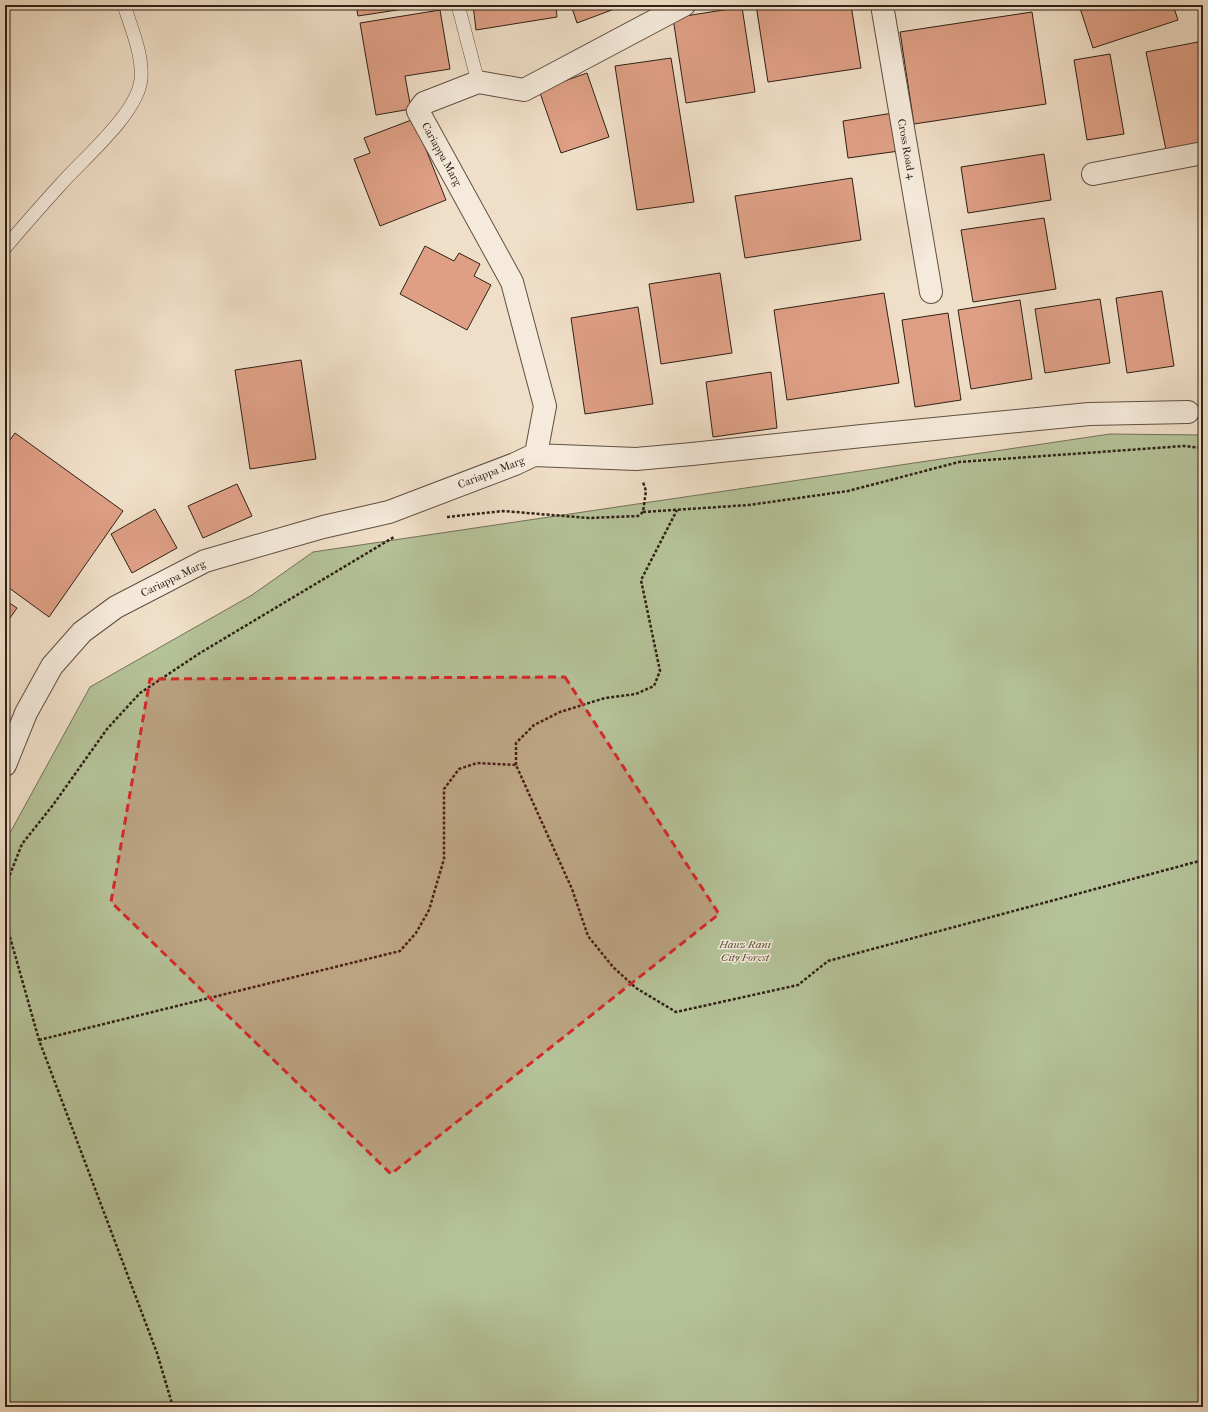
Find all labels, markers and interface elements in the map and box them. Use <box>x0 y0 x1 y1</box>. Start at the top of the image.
street label: Cross Road 4 <box>895 118 918 181</box>
street label: Cariappa Marg <box>419 120 464 188</box>
street label: Cariappa Marg <box>456 454 527 491</box>
street label: Cariappa Marg <box>139 557 208 600</box>
park label: Hauz Rani City Forest <box>718 938 772 964</box>

